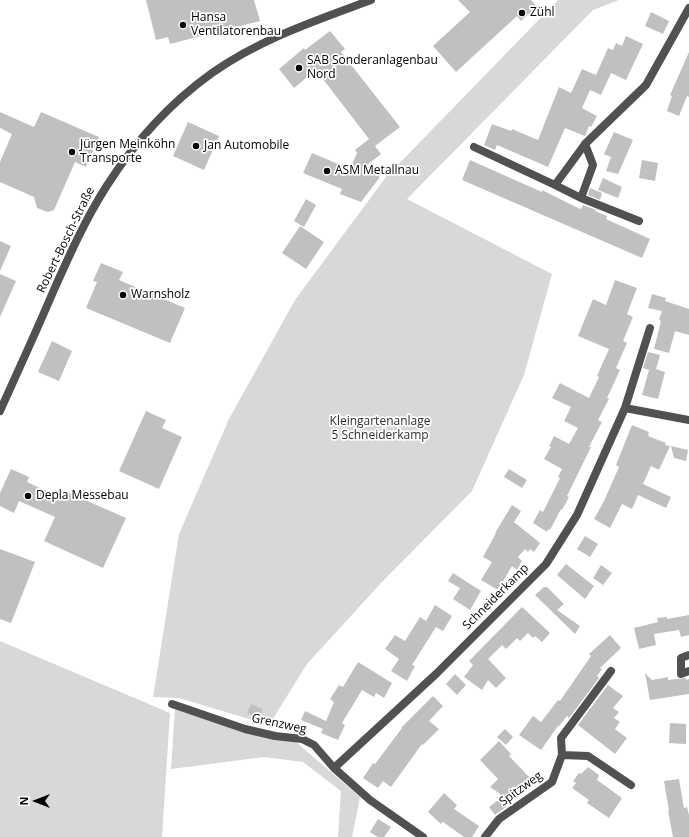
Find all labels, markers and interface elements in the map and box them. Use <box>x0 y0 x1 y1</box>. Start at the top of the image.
place label: Zühl <box>530 6 555 20</box>
marker: Zühl <box>517 8 527 18</box>
place label: Hansa Ventilatorenbau <box>191 11 281 39</box>
marker: Hansa Ventilatorenbau <box>178 20 188 30</box>
place label: SAB Sonderanlagenbau Nord <box>307 54 438 82</box>
marker: SAB Sonderanlagenbau Nord <box>294 63 304 73</box>
place label: Jürgen Meinköhn Transporte <box>80 138 175 166</box>
place label: Jan Automobile <box>204 139 289 153</box>
marker: Jan Automobile <box>191 141 201 151</box>
marker: Jürgen Meinköhn Transporte <box>67 147 77 157</box>
place label: ASM Metallnau <box>335 164 419 178</box>
marker: ASM Metallnau <box>322 166 332 176</box>
street label: Robert-Bosch-Straße <box>34 185 98 295</box>
place label: Warnsholz <box>131 288 190 302</box>
marker: Warnsholz <box>118 290 128 300</box>
park label: Kleingartenanlage 5 Schneiderkamp <box>330 415 430 443</box>
place label: Depla Messebau <box>36 489 129 503</box>
marker: Depla Messebau <box>23 491 33 501</box>
street label: Schneiderkamp <box>460 561 532 633</box>
street label: Grenzweg <box>250 711 308 737</box>
street label: Spitzweg <box>497 769 545 809</box>
north arrow <box>16 781 56 821</box>
text: N <box>16 797 31 805</box>

